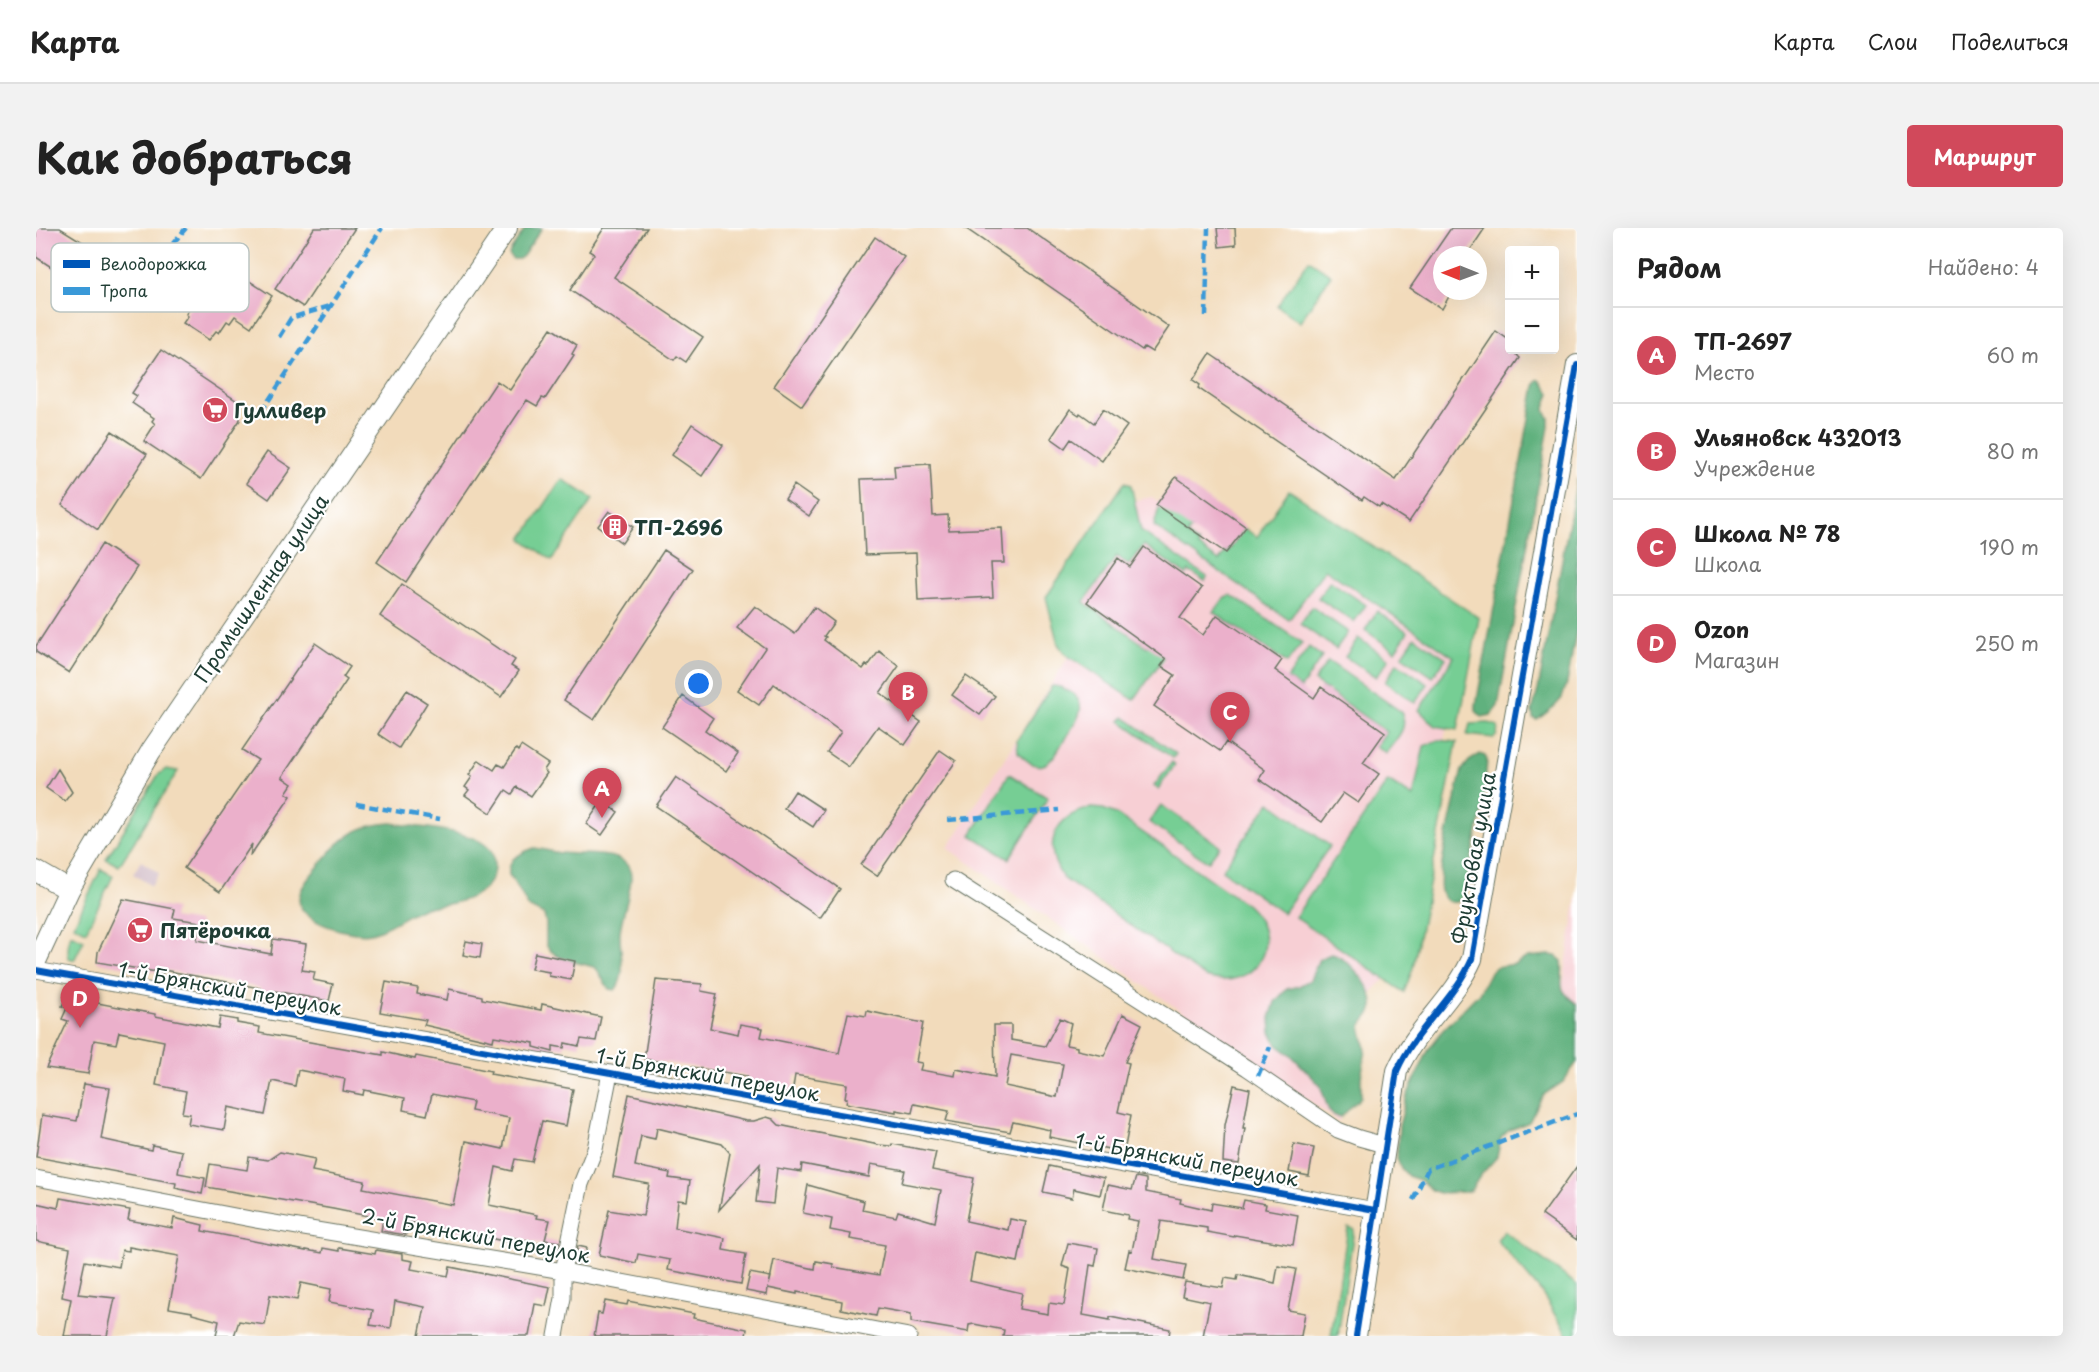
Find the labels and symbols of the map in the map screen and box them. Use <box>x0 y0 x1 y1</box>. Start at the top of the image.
legend <box>51 243 249 312</box>
north arrow <box>1433 246 1487 300</box>
text: Велодорожка <box>100 251 207 275</box>
text: Тропа <box>100 278 148 302</box>
supermarket icon: Гулливер <box>200 395 230 425</box>
place label: Гулливер <box>234 395 326 425</box>
street label: Промышленная улица <box>187 487 336 688</box>
building icon: ТП-2696 <box>600 512 630 542</box>
place label: ТП-2696 <box>634 512 723 542</box>
your location <box>684 669 713 698</box>
pin: B <box>888 672 928 722</box>
pin: C <box>1210 692 1250 742</box>
pin: A <box>582 768 622 818</box>
street label: Фруктовая улица <box>1443 769 1503 946</box>
supermarket icon: Пятёрочка <box>125 915 155 945</box>
place label: Пятёрочка <box>160 915 271 945</box>
street label: 1-й Брянский переулок <box>116 954 344 1022</box>
pin: D <box>60 978 99 1028</box>
street label: 1-й Брянский переулок <box>594 1040 822 1108</box>
street label: 1-й Брянский переулок <box>1073 1125 1301 1193</box>
street label: 2-й Брянский переулок <box>360 1200 593 1270</box>

